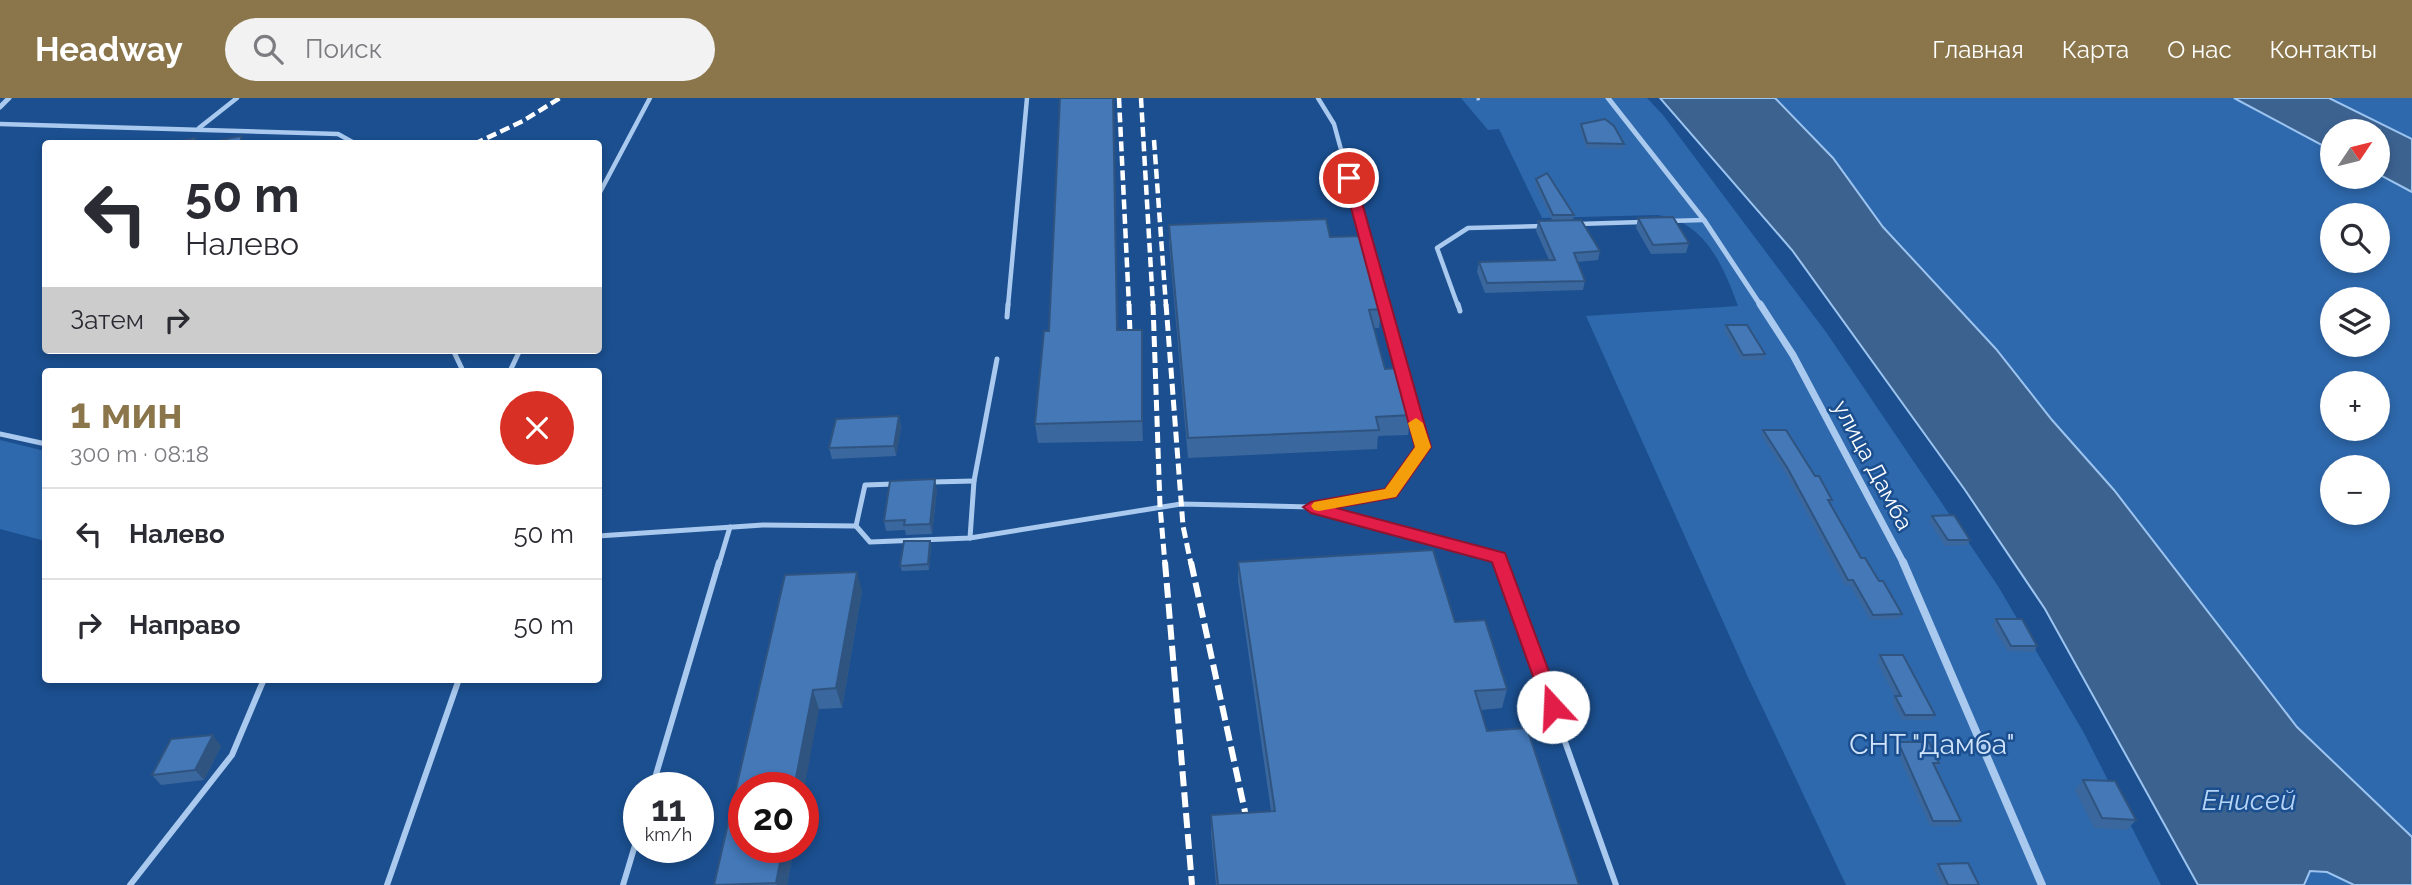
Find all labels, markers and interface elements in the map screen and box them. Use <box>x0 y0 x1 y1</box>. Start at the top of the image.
search box <box>225 18 715 81</box>
text: Headway <box>35 30 183 69</box>
icon: search <box>249 30 287 68</box>
text: Поиск <box>305 34 382 64</box>
text: Главная <box>1932 35 2024 64</box>
text: Карта <box>2062 35 2129 64</box>
text: О нас <box>2167 35 2232 64</box>
text: Контакты <box>2270 35 2377 64</box>
north arrow <box>2320 119 2390 189</box>
map controls <box>2320 119 2390 525</box>
pin <box>1319 148 1379 208</box>
icon: arrive <box>1330 159 1368 197</box>
text: 50 m <box>185 166 300 223</box>
icon: left <box>70 168 161 259</box>
button: search <box>2320 203 2390 273</box>
text: Налево <box>185 225 299 262</box>
button: layers <box>2320 287 2390 357</box>
icon: right <box>158 301 196 339</box>
text: Затем <box>70 305 144 335</box>
button: + <box>2320 371 2390 441</box>
text: 1 мин <box>70 389 183 438</box>
button: close <box>500 391 574 465</box>
street label: улица Дамба <box>1828 395 1919 534</box>
text: 300 m · 08:18 <box>70 440 209 467</box>
button: − <box>2320 455 2390 525</box>
icon: left <box>70 515 108 553</box>
text: Налево <box>129 519 225 549</box>
text: 50 m <box>513 519 574 549</box>
icon: right <box>70 606 108 644</box>
text: Направо <box>129 610 240 640</box>
text: 50 m <box>513 610 574 640</box>
position arrow <box>1516 670 1590 744</box>
park label: СНТ "Дамба" <box>1849 728 2015 761</box>
speed limit sign: 20 <box>728 772 819 863</box>
water label: Енисей <box>2202 784 2296 817</box>
text: 11 <box>651 788 686 829</box>
text: km/h <box>645 824 692 845</box>

